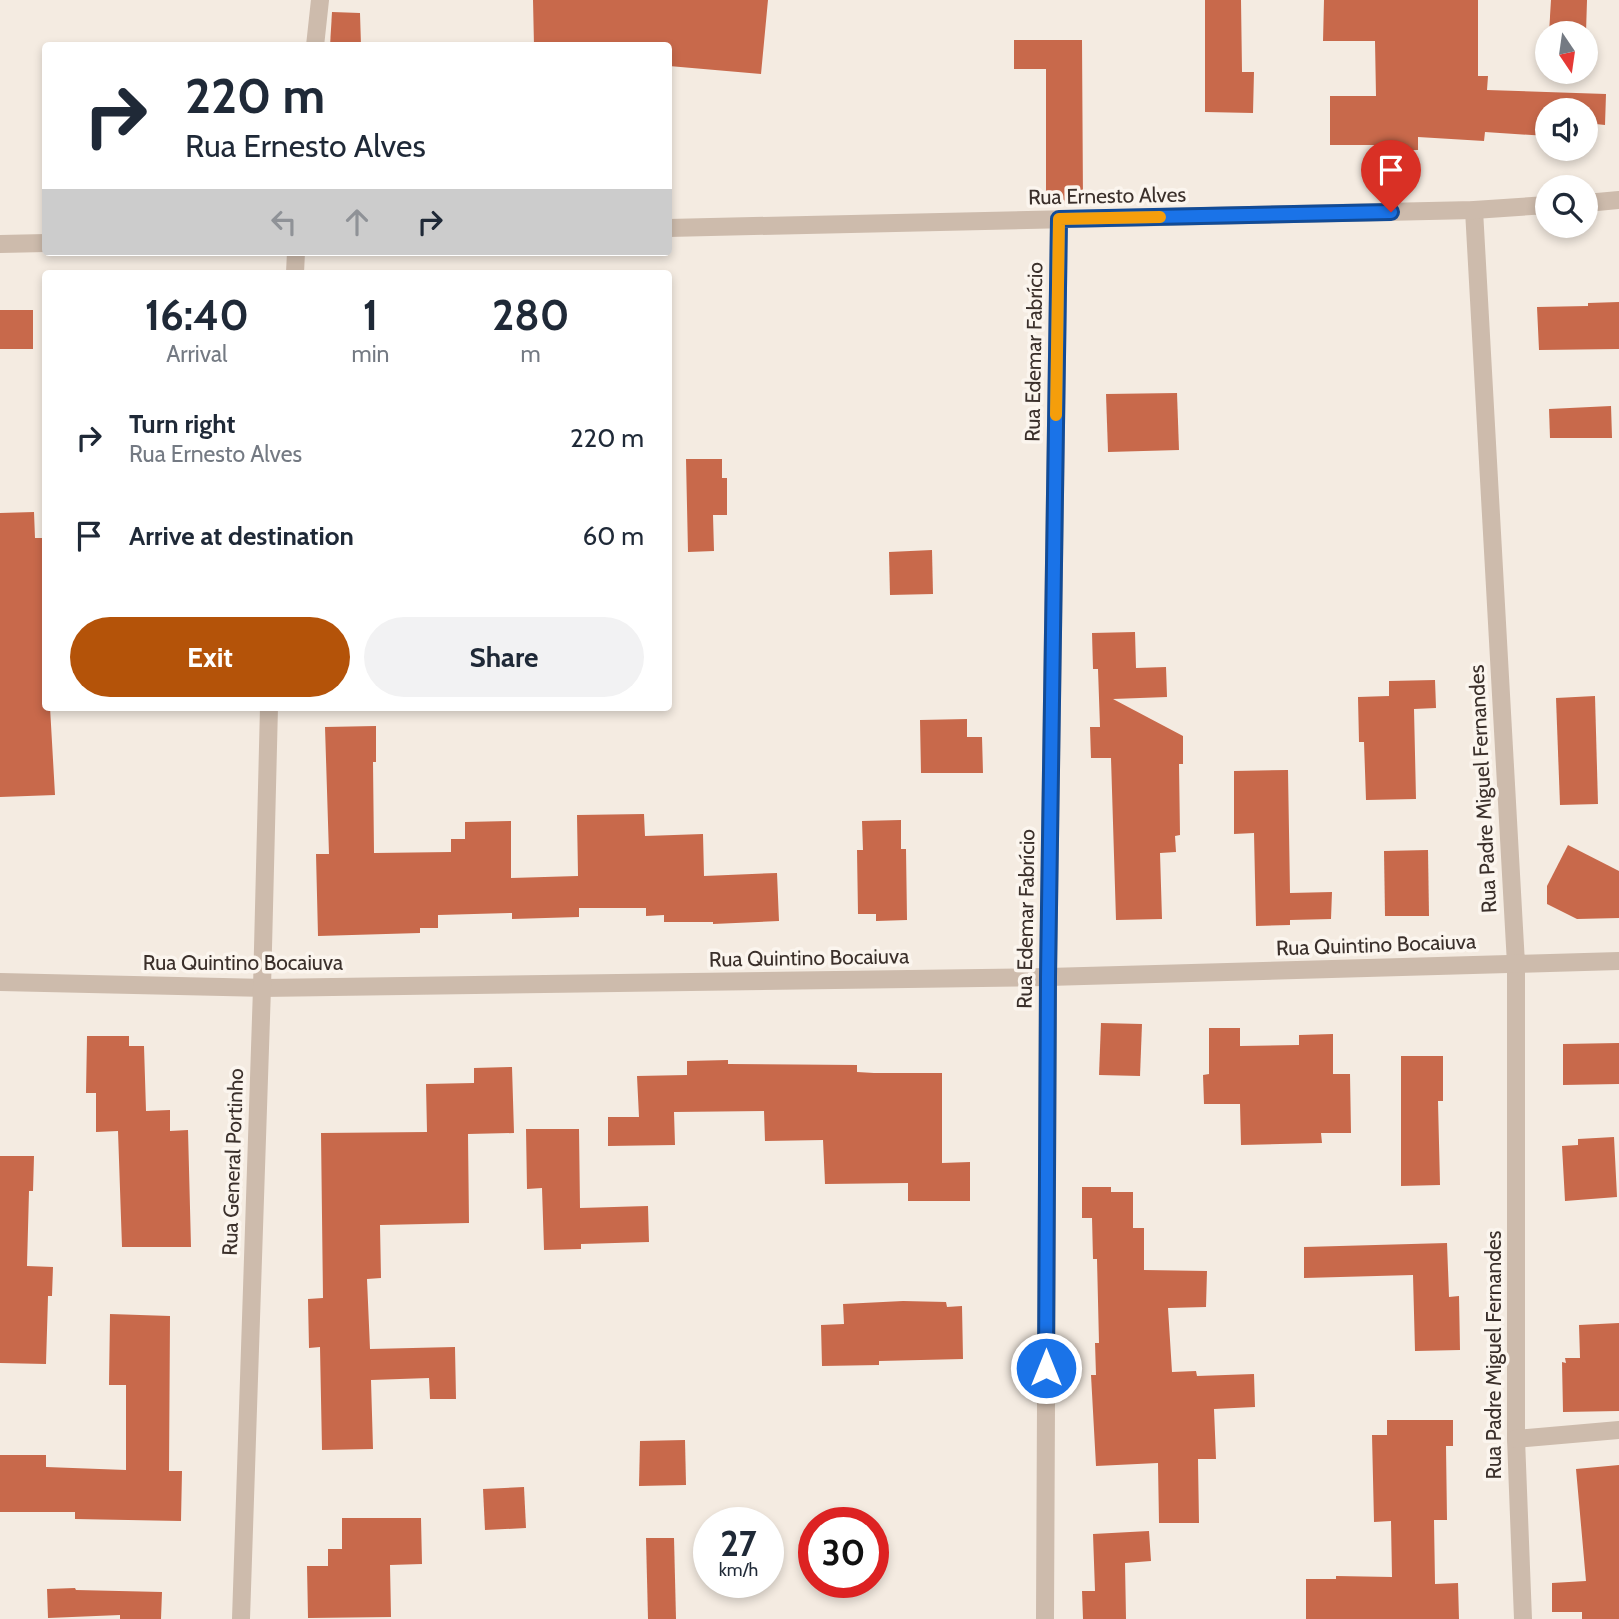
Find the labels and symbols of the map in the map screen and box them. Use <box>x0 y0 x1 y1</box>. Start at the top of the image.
north arrow <box>1535 21 1598 84</box>
pin <box>1361 140 1421 212</box>
street label: Rua Ernesto Alves <box>1028 182 1186 209</box>
street label: Rua Edemar Fabrício <box>1019 262 1048 442</box>
street label: Rua Padre Miguel Fernandes <box>1463 664 1501 914</box>
street label: Rua Edemar Fabrício <box>1011 829 1040 1009</box>
street label: Rua Quintino Bocaiuva <box>1275 929 1477 960</box>
street label: Rua Quintino Bocaiuva <box>709 943 909 972</box>
street label: Rua Quintino Bocaiuva <box>143 950 343 975</box>
street label: Rua General Portinho <box>217 1068 248 1256</box>
street label: Rua Padre Miguel Fernandes <box>1481 1230 1506 1479</box>
position arrow <box>1009 1331 1083 1405</box>
speed limit sign: 30 <box>798 1507 889 1598</box>

